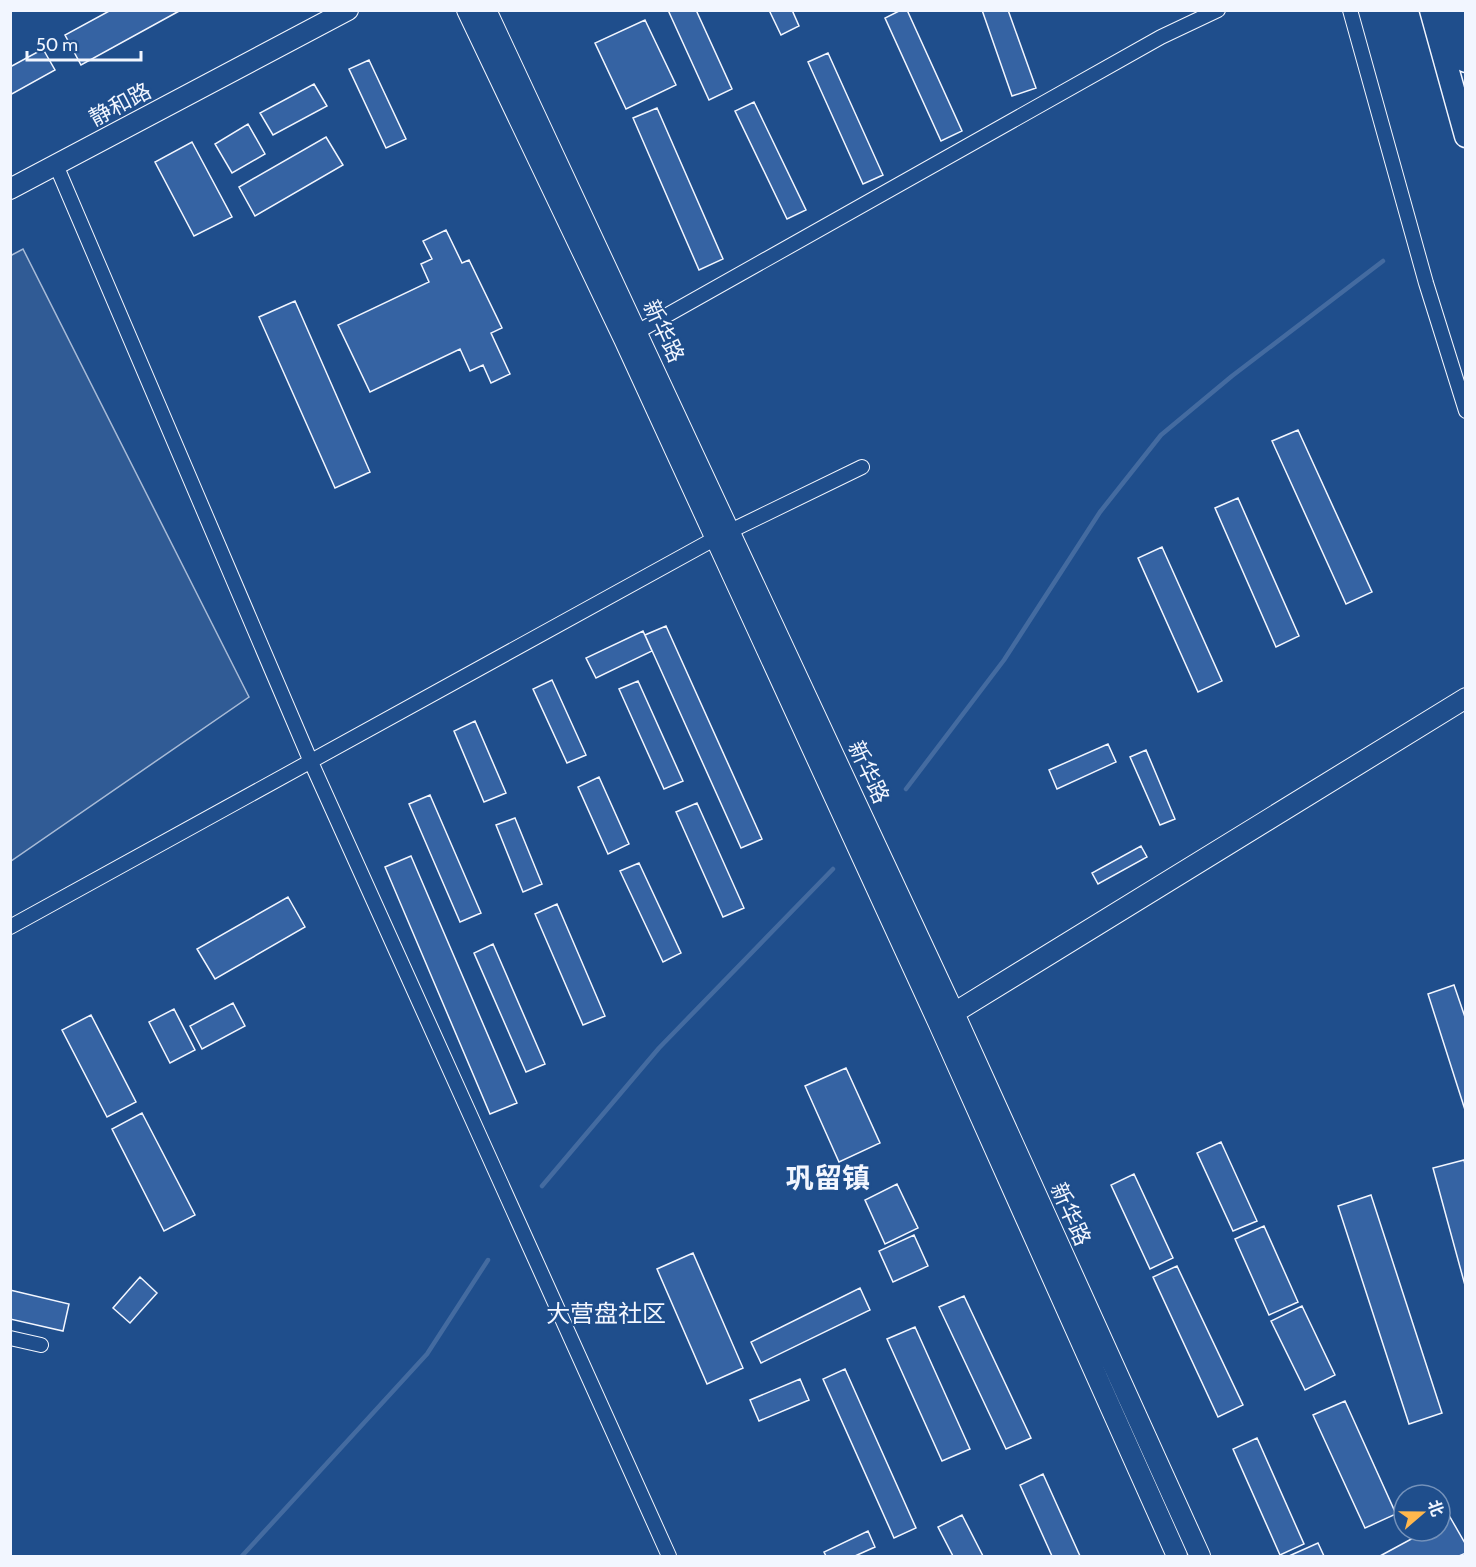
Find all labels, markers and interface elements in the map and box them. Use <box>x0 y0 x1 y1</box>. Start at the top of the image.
scale bar <box>27 24 141 62</box>
text: 50 m <box>36 34 78 56</box>
street label: 静和路 <box>85 77 156 132</box>
street label: 新华路 <box>637 296 690 367</box>
street label: 新华路 <box>842 737 895 808</box>
district label: 巩留镇 <box>786 1161 870 1195</box>
street label: 新华路 <box>1045 1179 1096 1250</box>
district label: 大营盘社区 <box>546 1299 666 1328</box>
north arrow <box>1392 1483 1452 1543</box>
text: 北 <box>1424 1497 1447 1519</box>

